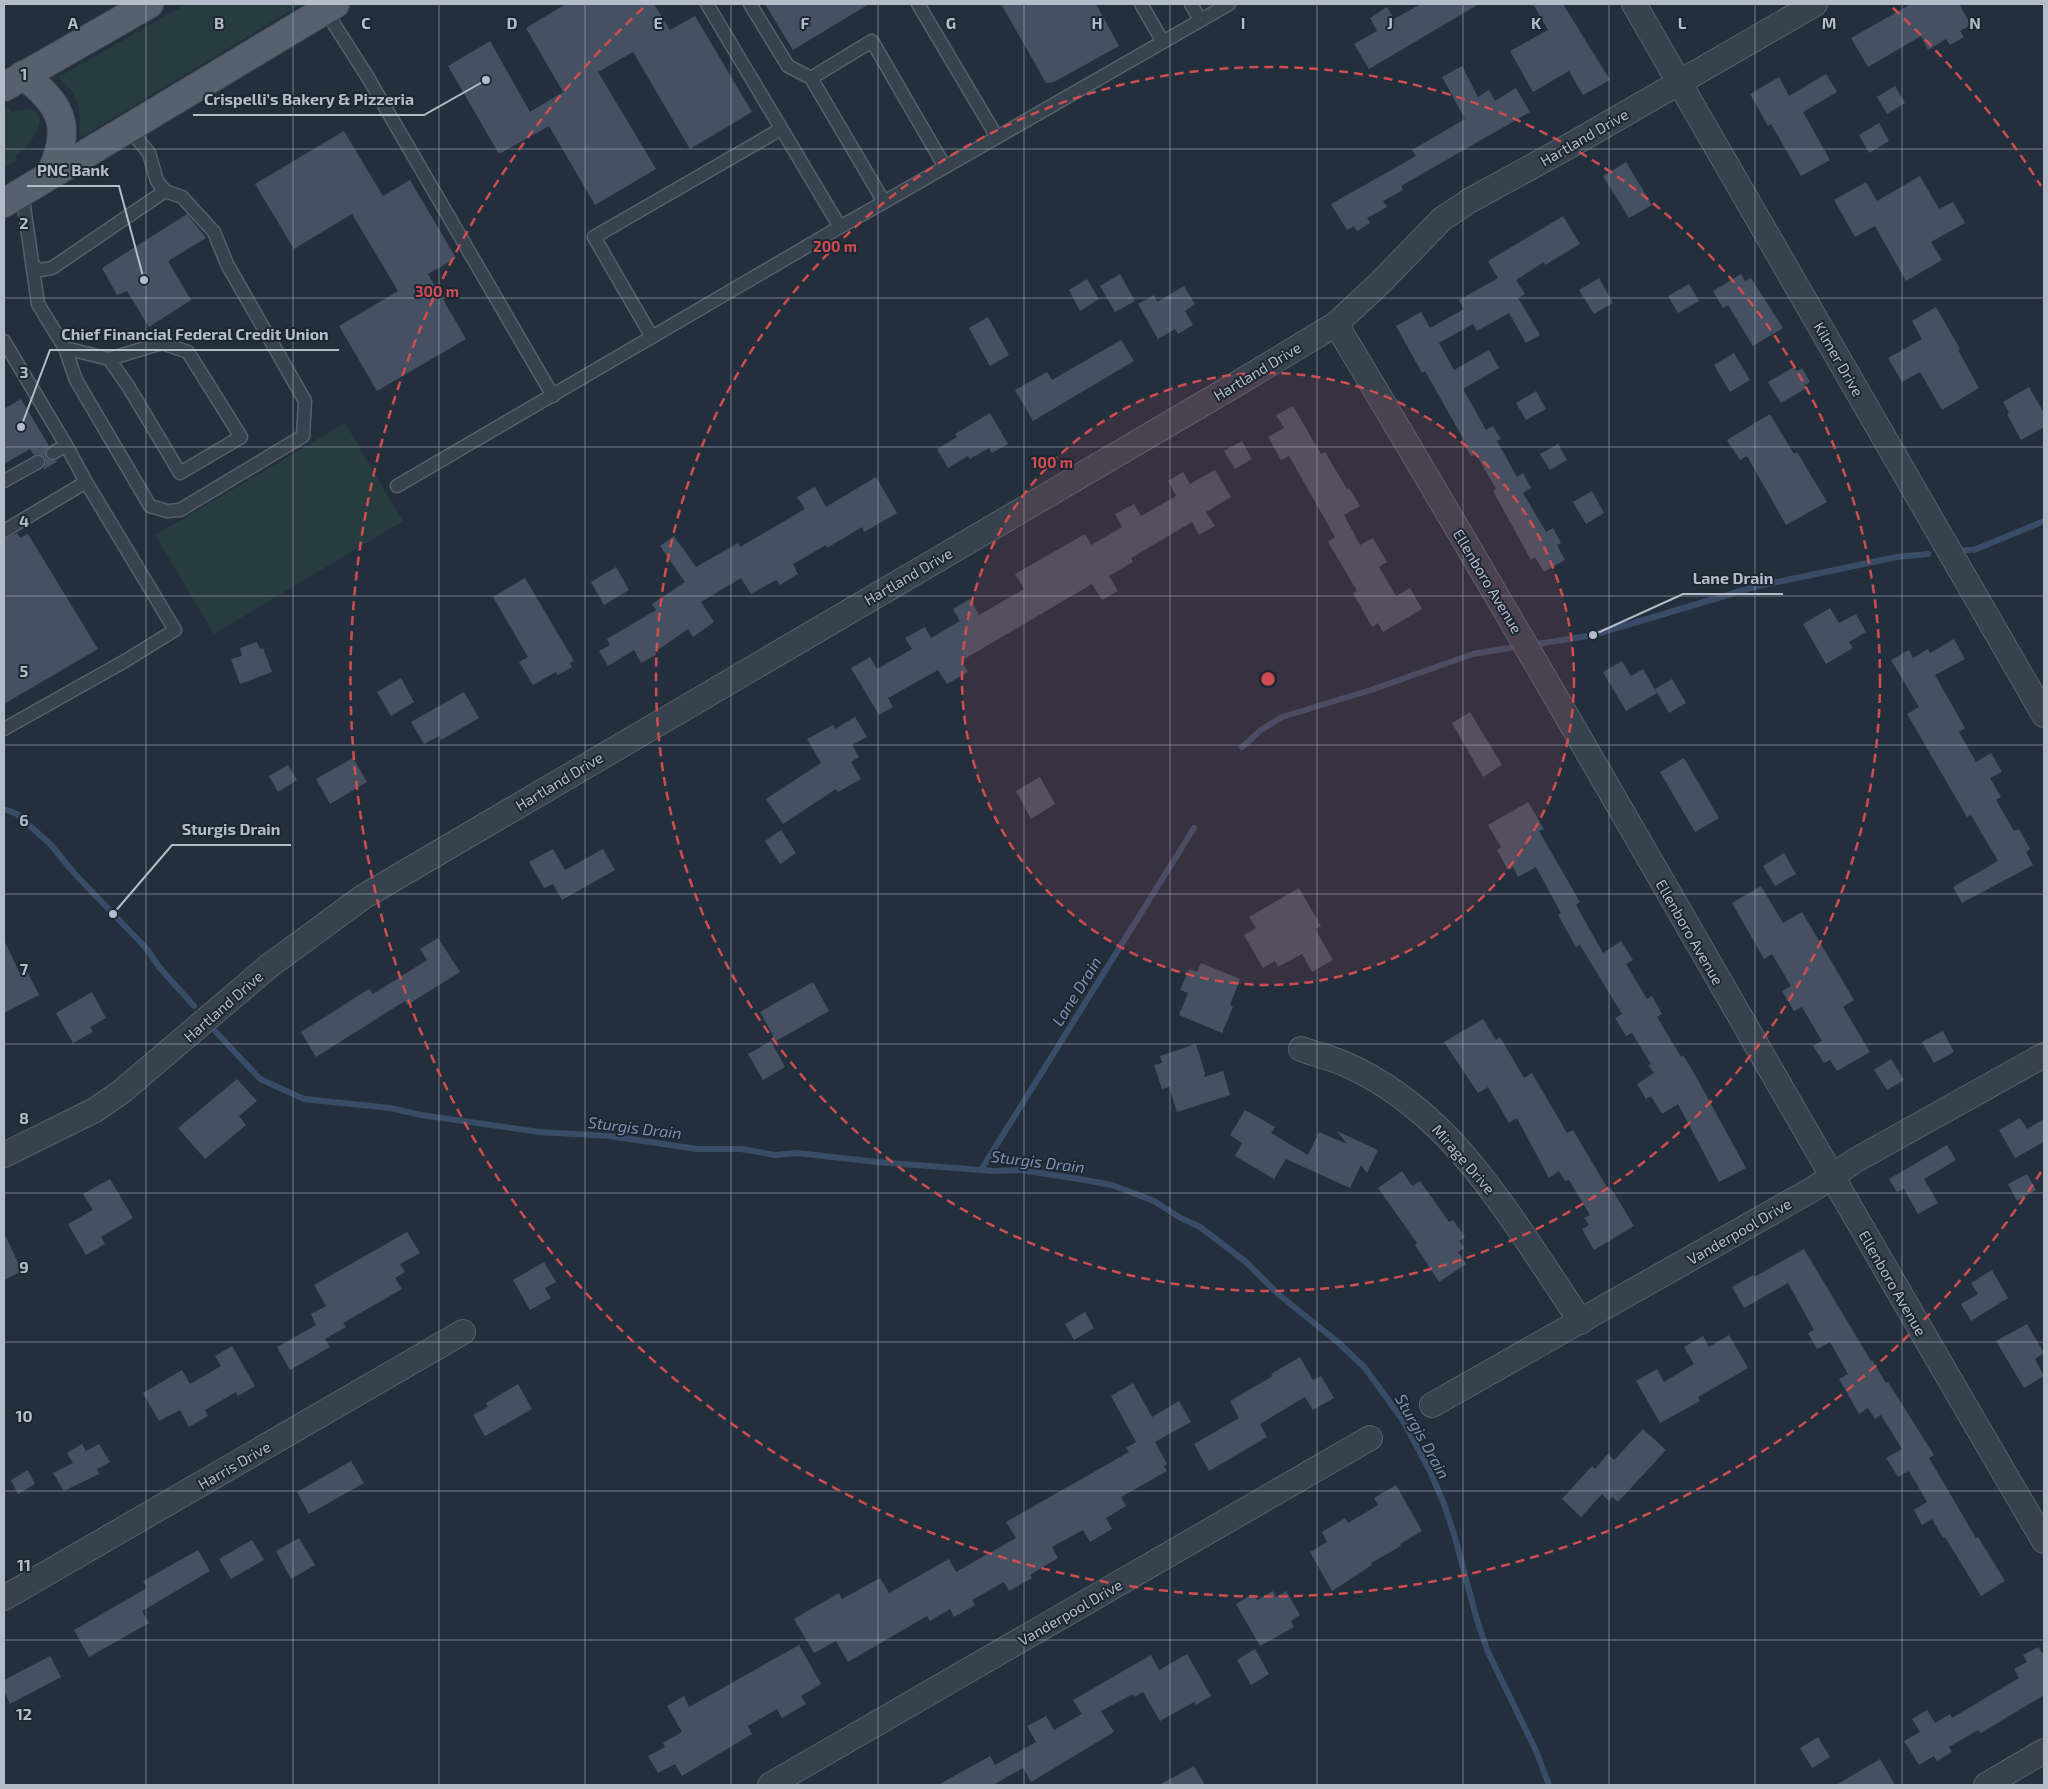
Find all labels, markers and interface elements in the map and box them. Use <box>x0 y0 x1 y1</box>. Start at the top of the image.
text: A <box>68 13 79 32</box>
text: B <box>214 13 224 32</box>
text: C <box>361 13 371 32</box>
text: D <box>507 13 518 32</box>
text: E <box>653 13 663 32</box>
text: F <box>801 13 810 32</box>
text: G <box>946 13 956 32</box>
text: H <box>1091 13 1103 32</box>
text: I <box>1241 13 1245 32</box>
text: J <box>1387 13 1393 32</box>
text: K <box>1531 13 1542 32</box>
text: L <box>1678 13 1687 32</box>
text: M <box>1822 13 1836 32</box>
text: N <box>1969 13 1981 32</box>
text: 1 <box>21 64 27 83</box>
callout: Crispelli’s Bakery & Pizzeria <box>193 84 424 115</box>
text: Crispelli’s Bakery & Pizzeria <box>204 89 414 109</box>
street label: Hartland Drive <box>1537 104 1631 170</box>
callout: PNC Bank <box>27 155 119 186</box>
text: PNC Bank <box>37 160 109 179</box>
text: 2 <box>19 213 29 232</box>
text: 200 m <box>813 237 857 255</box>
text: 300 m <box>415 282 459 300</box>
callout: Chief Financial Federal Credit Union <box>50 319 339 350</box>
street label: Kilmer Drive <box>1810 319 1868 399</box>
text: Chief Financial Federal Credit Union <box>61 324 329 343</box>
street label: Hartland Drive <box>1210 338 1304 404</box>
text: 3 <box>19 362 29 381</box>
text: 100 m <box>1031 453 1073 471</box>
text: 4 <box>19 511 29 530</box>
street label: Ellenboro Avenue <box>1450 525 1526 637</box>
street label: Hartland Drive <box>861 543 955 609</box>
callout: Lane Drain <box>1683 563 1783 594</box>
text: Lane Drain <box>1693 568 1773 587</box>
text: 5 <box>20 661 29 680</box>
centre of rings <box>1259 670 1277 688</box>
street label: Hartland Drive <box>512 748 606 814</box>
text: 6 <box>19 810 29 829</box>
callout: Sturgis Drain <box>172 814 291 845</box>
text: Sturgis Drain <box>182 819 280 838</box>
street label: Ellenboro Avenue <box>1653 876 1727 988</box>
water label: Lane Drain <box>1047 953 1105 1029</box>
text: 7 <box>20 959 29 978</box>
street label: Hartland Drive <box>180 967 266 1045</box>
text: 8 <box>19 1108 29 1127</box>
water label: Sturgis Drain <box>587 1112 683 1142</box>
street label: Mirage Drive <box>1429 1120 1499 1198</box>
water label: Sturgis Drain <box>990 1146 1086 1176</box>
street label: Vanderpool Drive <box>1684 1194 1794 1268</box>
street label: Ellenboro Avenue <box>1856 1227 1930 1339</box>
text: 9 <box>19 1257 29 1276</box>
water label: Sturgis Drain <box>1392 1390 1454 1482</box>
text: 10 <box>15 1406 33 1425</box>
street label: Harris Drive <box>195 1437 273 1493</box>
text: 11 <box>17 1555 31 1574</box>
street label: Vanderpool Drive <box>1015 1575 1125 1649</box>
text: 12 <box>16 1704 32 1723</box>

